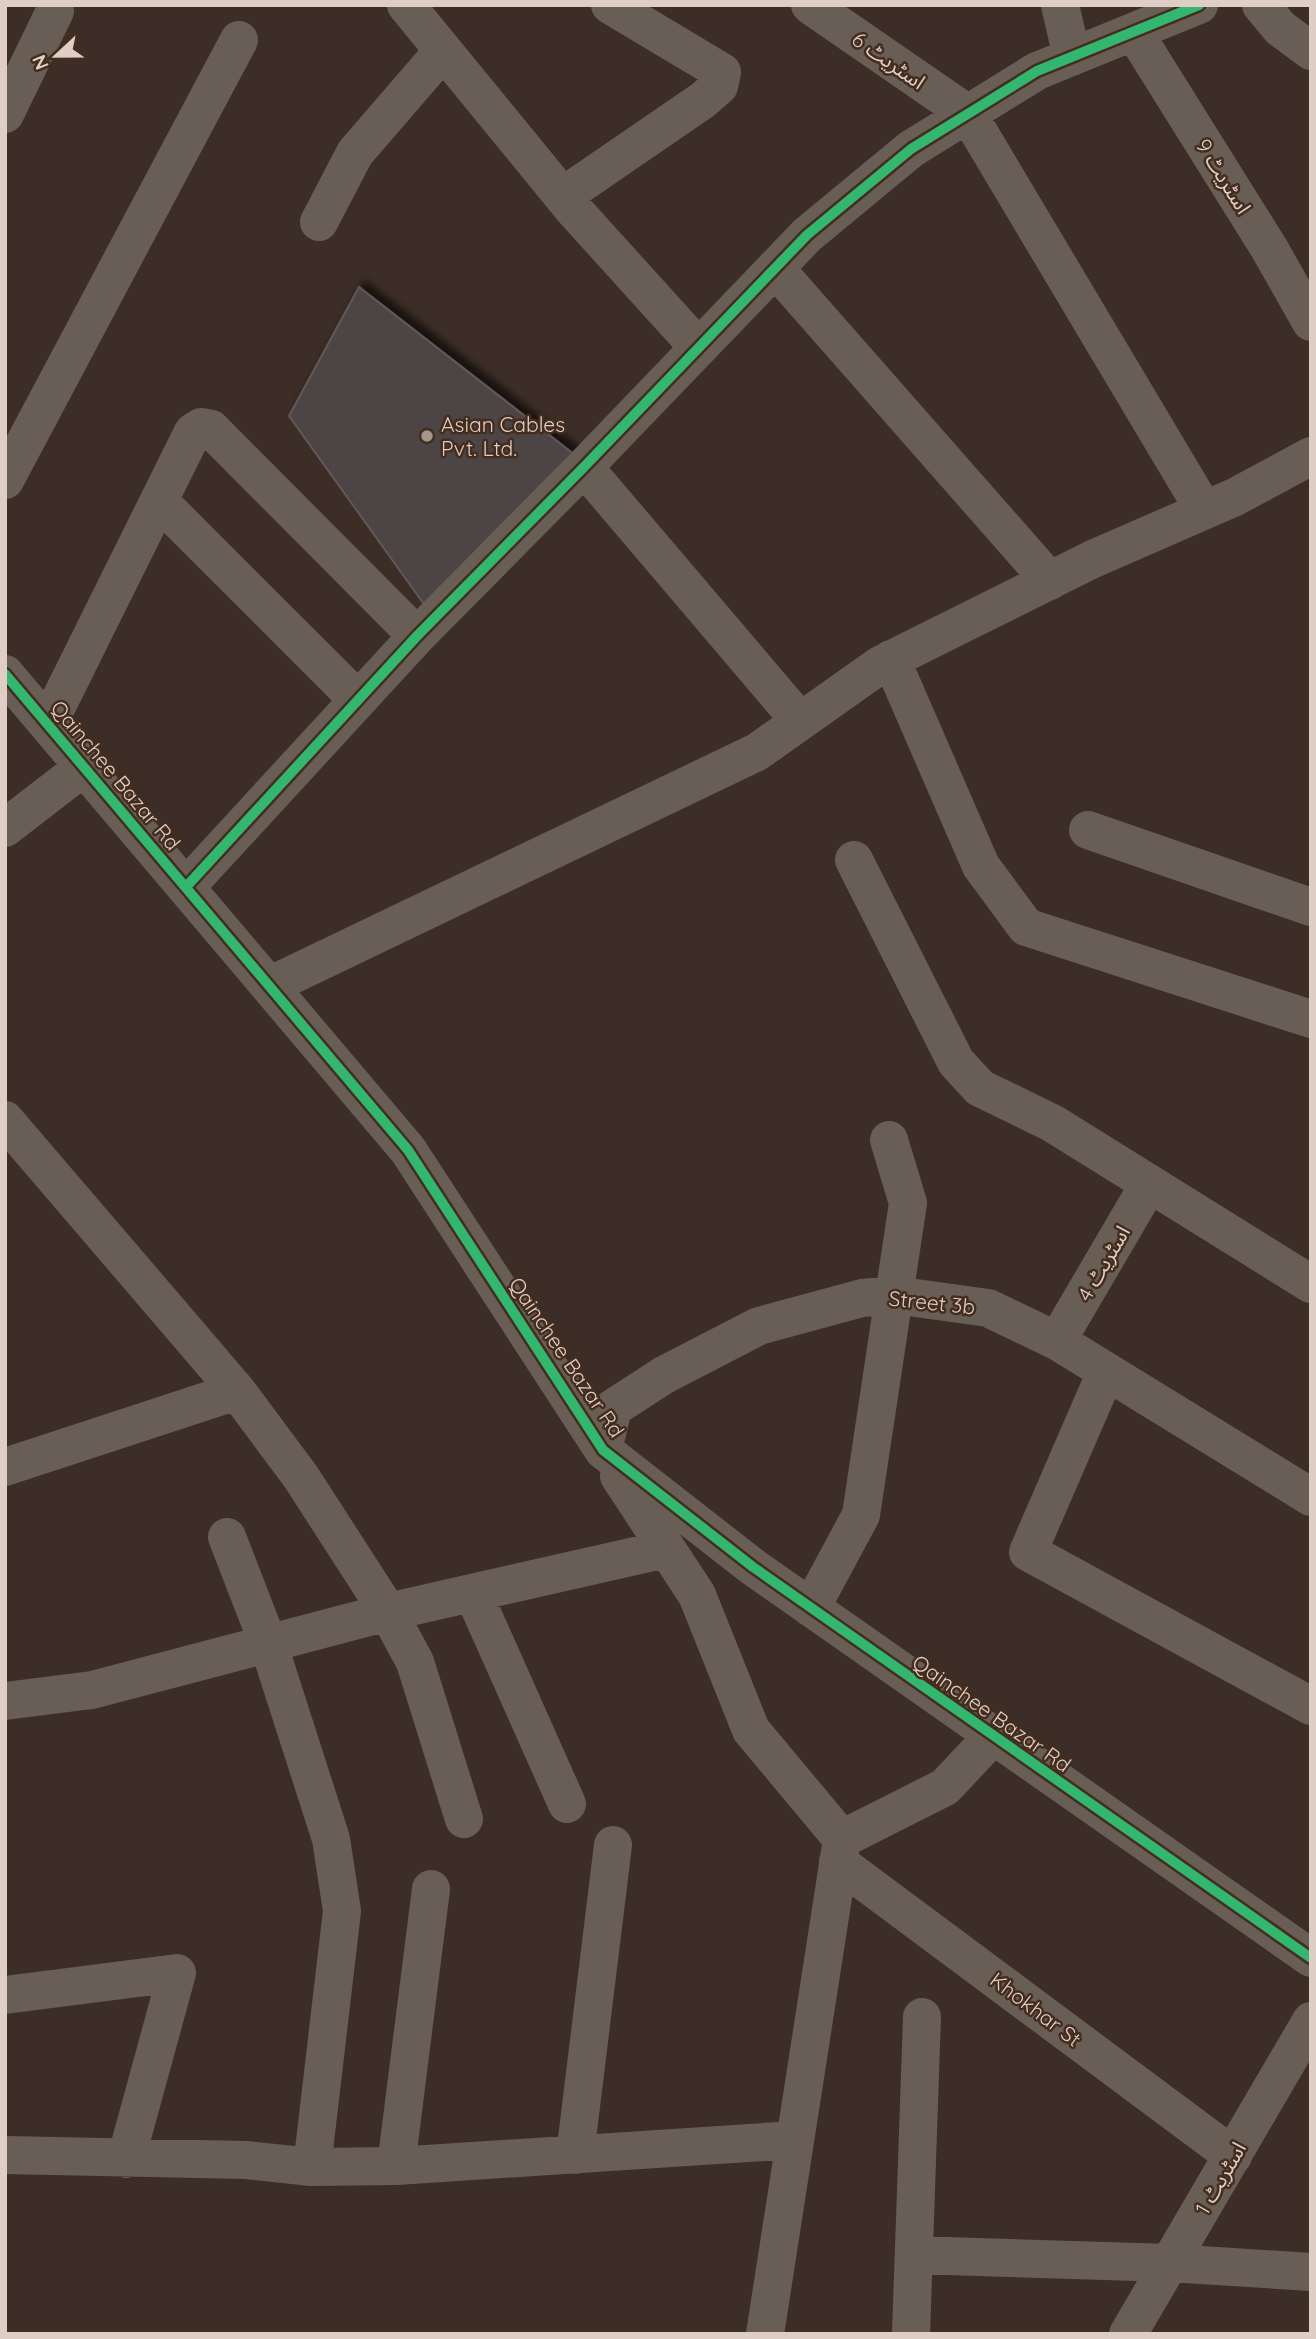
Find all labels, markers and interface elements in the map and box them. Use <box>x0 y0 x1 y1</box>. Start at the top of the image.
north arrow <box>21 21 91 91</box>
street label: اسٹریٹ 6 <box>847 25 931 95</box>
text: N <box>26 51 54 73</box>
street label: اسٹریٹ 9 <box>1191 134 1257 218</box>
place label: Asian Cables Pvt. Ltd. <box>441 411 565 461</box>
marker: Asian Cables Pvt. Ltd. <box>419 428 435 444</box>
street label: Qainchee Bazar Rd <box>46 695 186 855</box>
street label: اسٹریٹ 4 <box>1071 1221 1135 1305</box>
street label: Qainchee Bazar Rd <box>504 1272 630 1442</box>
street label: Street 3b <box>887 1285 977 1319</box>
street label: Qainchee Bazar Rd <box>908 1649 1076 1777</box>
street label: Khokhar St <box>985 1966 1087 2052</box>
street label: اسٹریٹ 1 <box>1189 2137 1251 2219</box>

